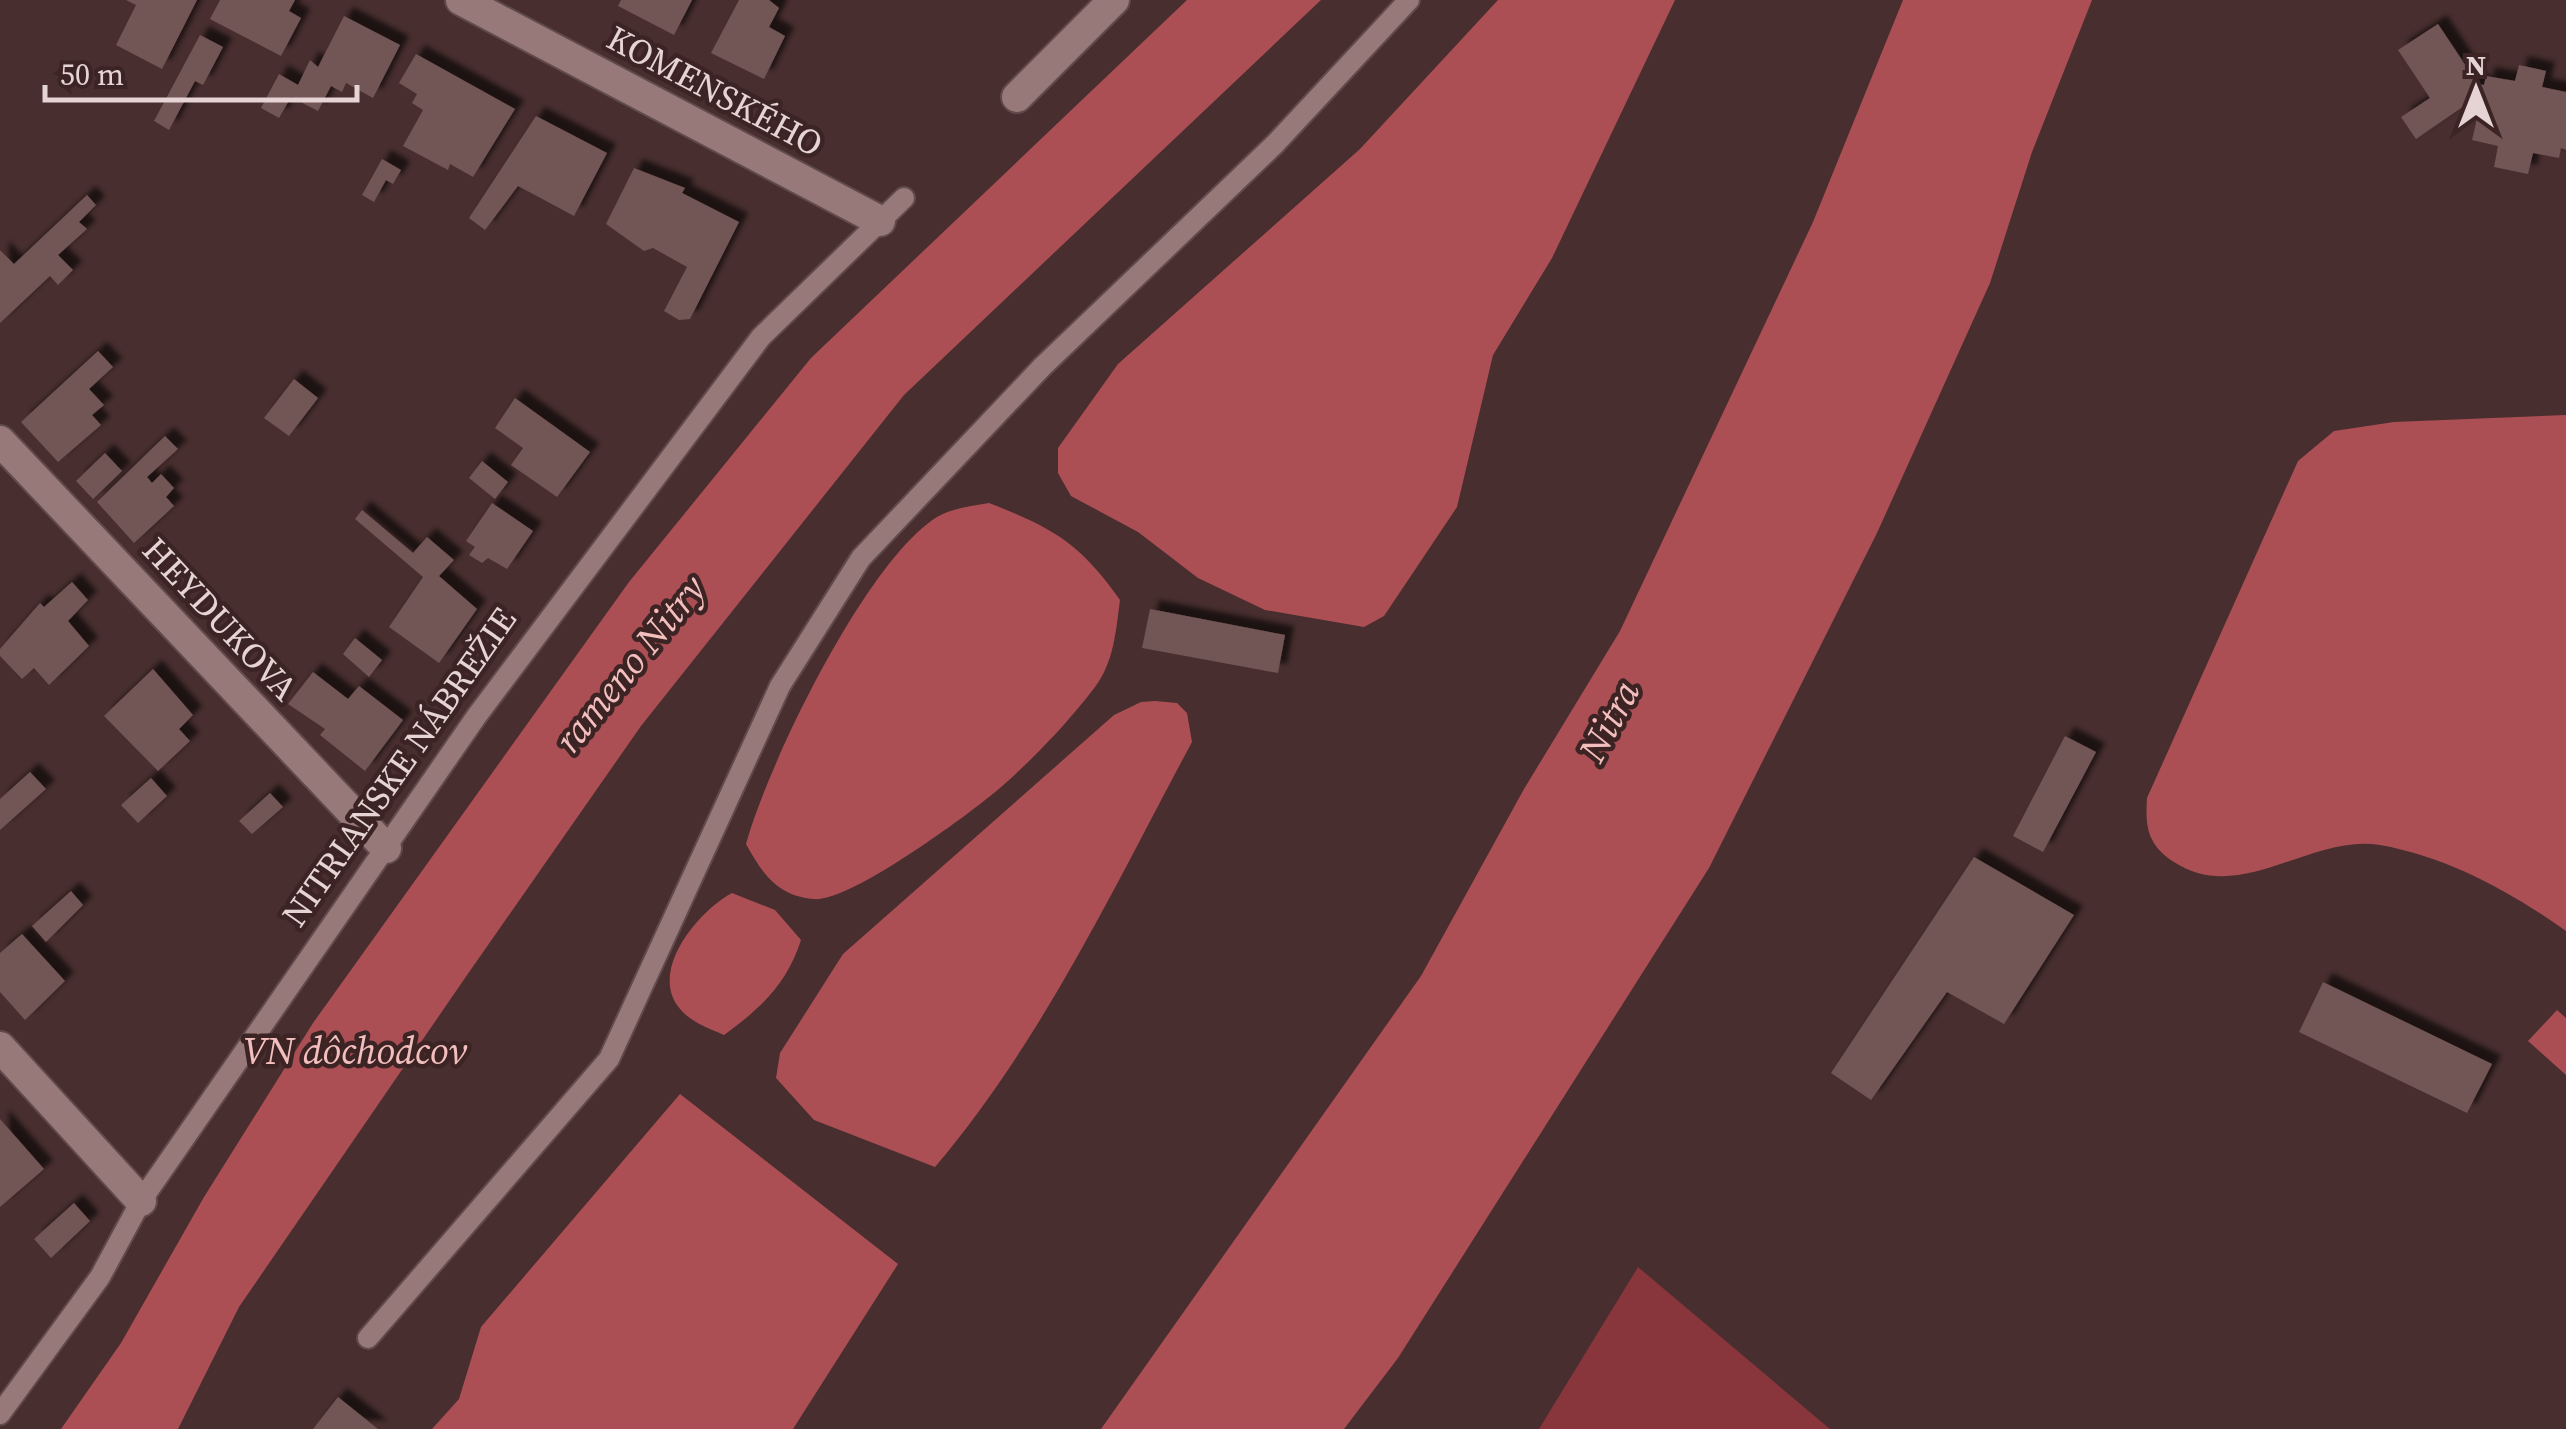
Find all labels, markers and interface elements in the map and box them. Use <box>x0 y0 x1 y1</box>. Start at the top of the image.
street label: KOMENSKÉHO <box>599 14 831 168</box>
scale bar <box>45 40 358 102</box>
north arrow <box>2426 40 2526 140</box>
text: N <box>2466 46 2486 84</box>
text: 50 m <box>60 54 124 95</box>
street label: HEYDUKOVA <box>132 527 308 711</box>
water label: rameno Nitry <box>542 564 718 764</box>
street label: NITRIANSKE NÁBREŽIE <box>271 598 527 936</box>
water label: Nitra <box>1566 671 1652 772</box>
water label: VN dôchodcov <box>243 1025 468 1077</box>

